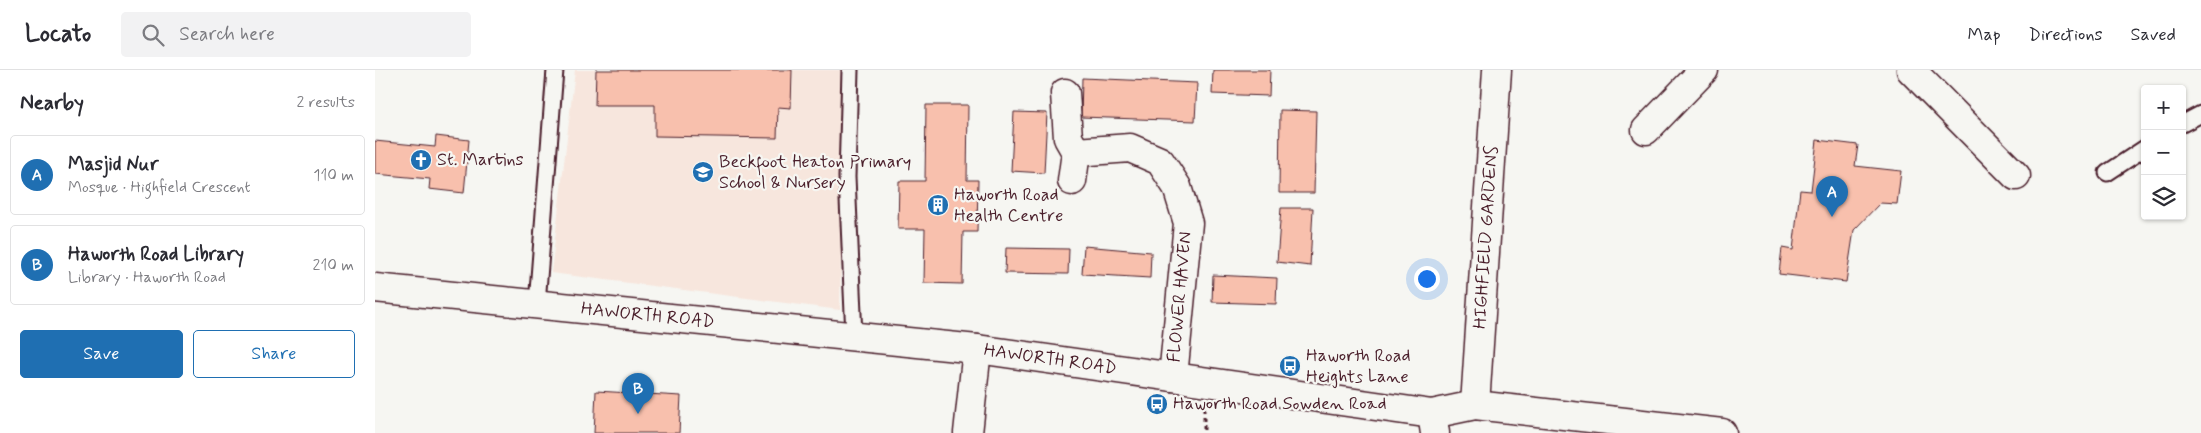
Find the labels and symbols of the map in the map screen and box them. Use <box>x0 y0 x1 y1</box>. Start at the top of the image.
street label: HIGHFIELD GARDENS <box>1468 145 1504 330</box>
church icon: St. Martins <box>409 148 433 172</box>
place label: St. Martins <box>437 148 524 172</box>
place label: Beckfoot Heaton Primary School & Nursery <box>719 150 911 195</box>
school or university icon: Beckfoot Heaton Primary School & Nursery <box>691 160 715 184</box>
pin: A <box>1816 176 1848 217</box>
place label: Haworth Road Health Centre <box>954 183 1063 228</box>
building icon: Haworth Road Health Centre <box>926 193 950 217</box>
street label: FLOWER HAVEN <box>1162 231 1198 363</box>
your location <box>1414 266 1440 292</box>
street label: HAWORTH ROAD <box>580 297 715 334</box>
street label: HAWORTH ROAD <box>982 338 1118 381</box>
place label: Haworth Road Heights Lane <box>1306 344 1411 389</box>
bus stop icon: Haworth Road Heights Lane <box>1278 354 1302 378</box>
pin: B <box>622 373 654 414</box>
bus stop icon: Haworth Road Sowden Road <box>1145 392 1169 416</box>
place label: Haworth Road Sowden Road <box>1173 392 1386 416</box>

